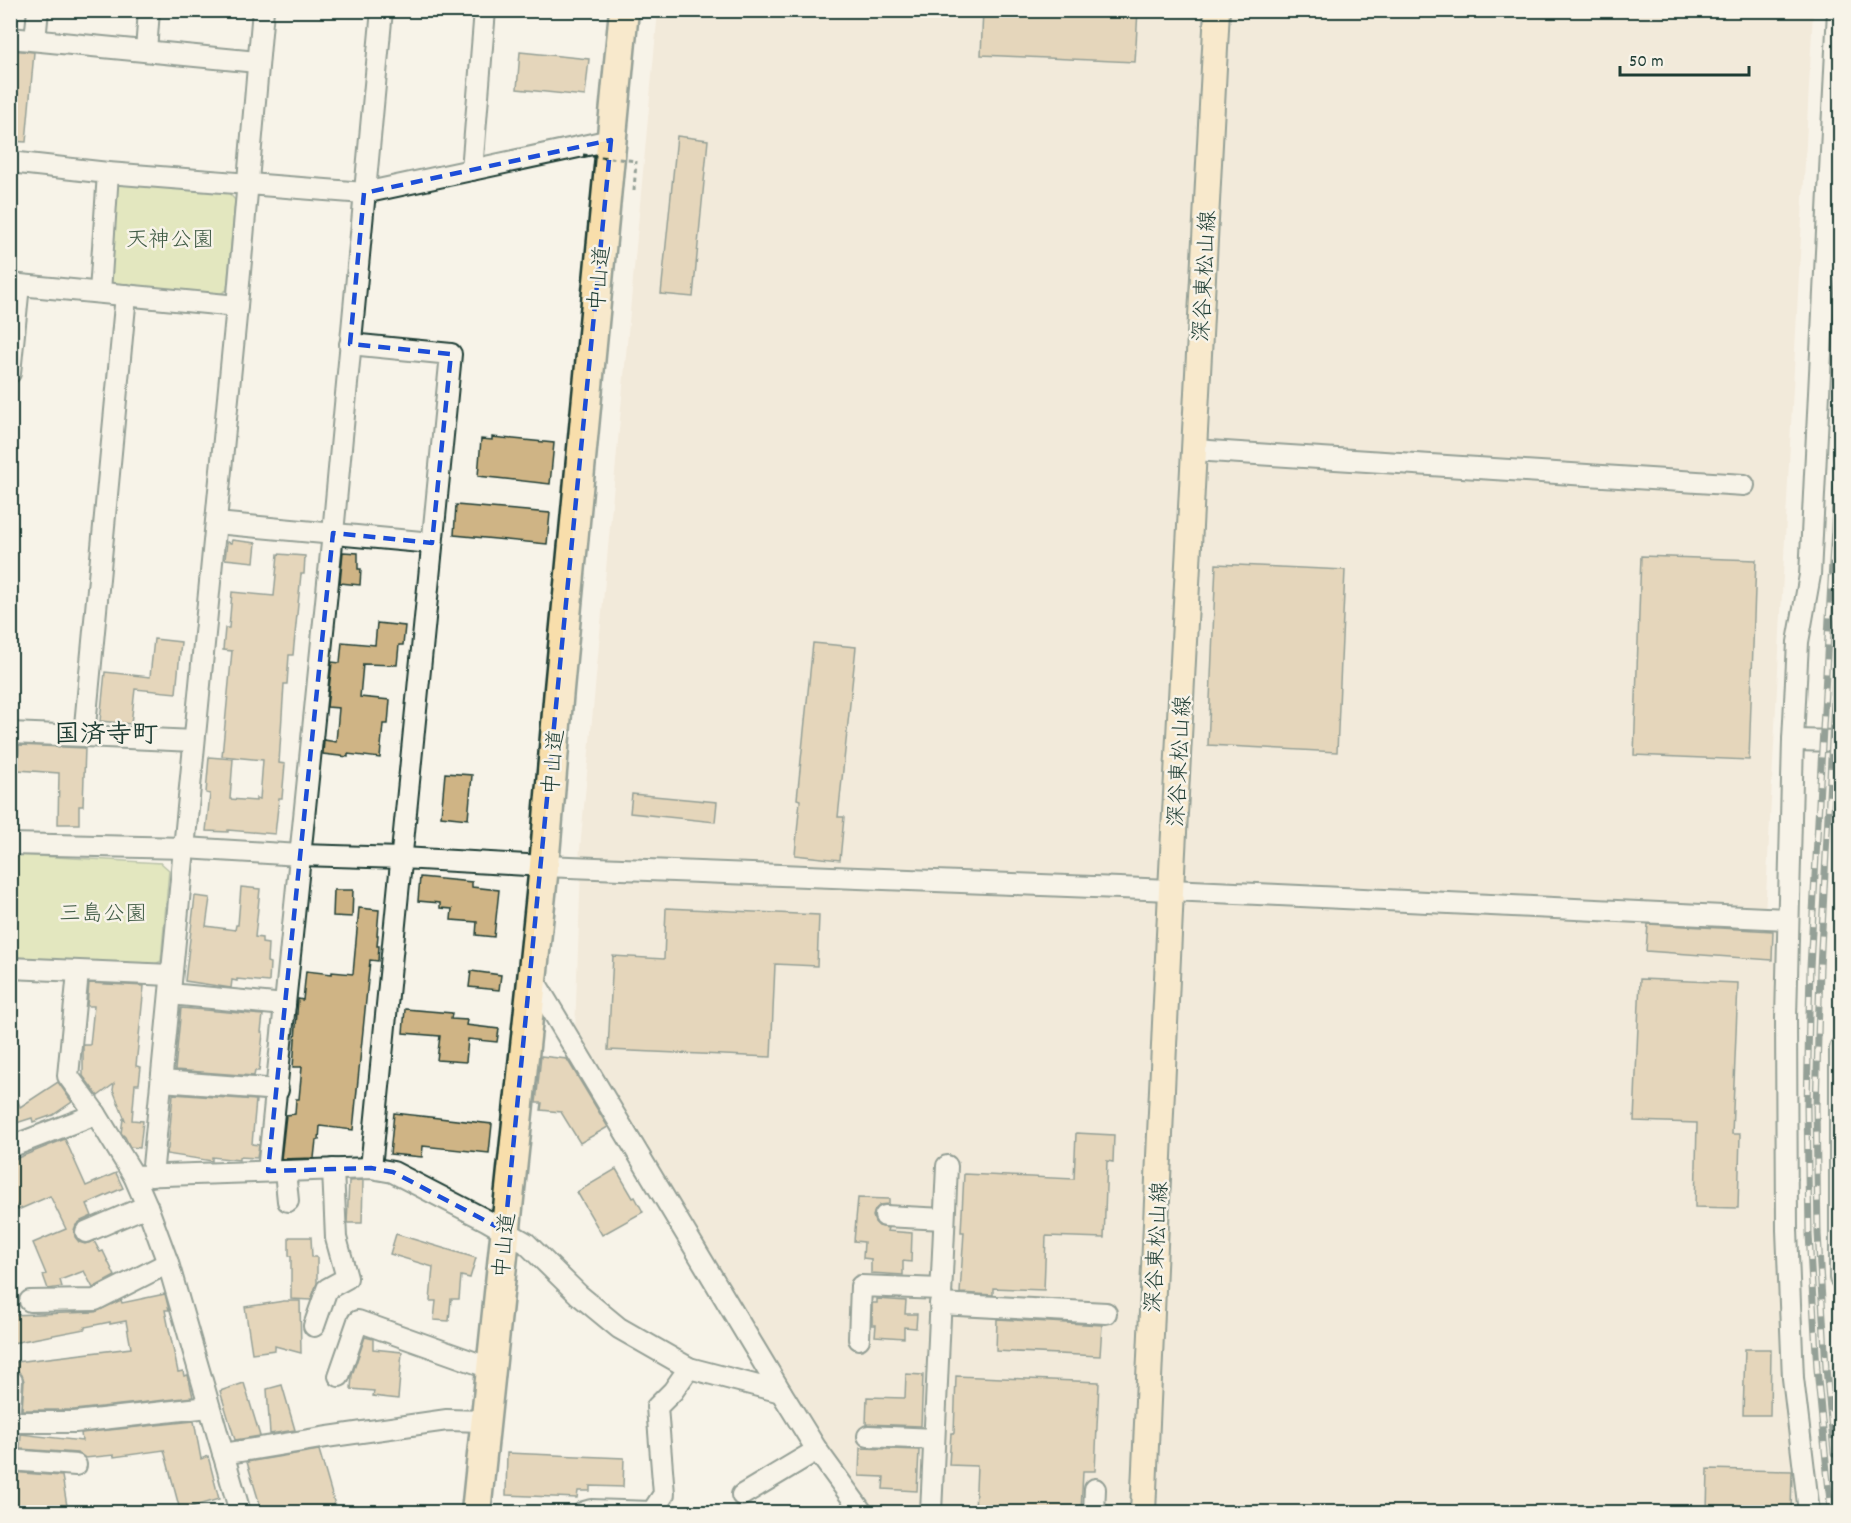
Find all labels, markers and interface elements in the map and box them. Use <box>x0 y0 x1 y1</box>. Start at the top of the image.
scale bar <box>1620 39 1749 77</box>
text: 50 m <box>1629 50 1664 75</box>
street label: 深谷東松山線 <box>1188 209 1225 343</box>
park label: 天神公園 <box>126 226 214 257</box>
street label: 中山道 <box>583 244 620 313</box>
street label: 深谷東松山線 <box>1163 694 1200 828</box>
district label: 国済寺町 <box>54 718 158 755</box>
street label: 中山道 <box>537 728 574 797</box>
park label: 三島公園 <box>59 900 147 931</box>
street label: 深谷東松山線 <box>1140 1180 1177 1314</box>
street label: 中山道 <box>488 1211 525 1280</box>

